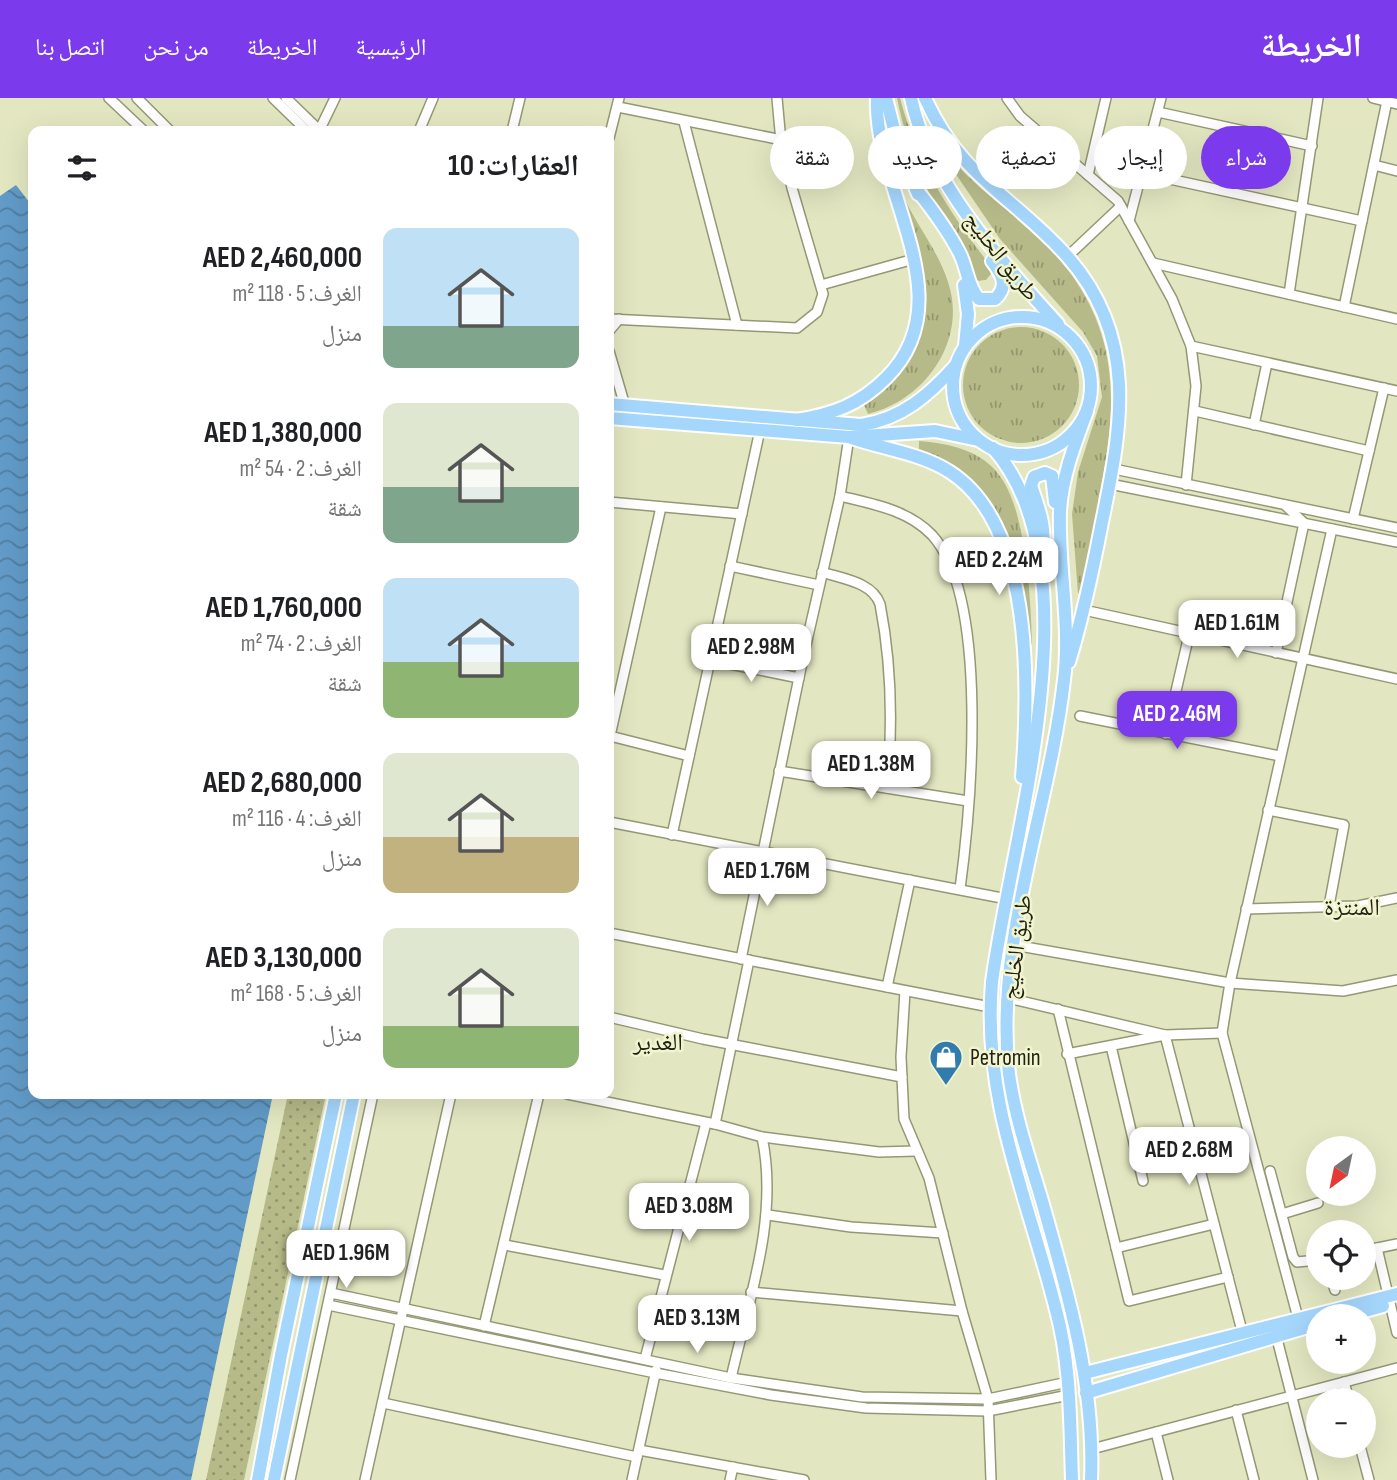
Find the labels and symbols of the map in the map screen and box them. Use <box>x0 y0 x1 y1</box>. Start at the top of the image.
street label: طريق الخليج <box>958 206 1045 307</box>
pin: AED 2.24M <box>919 538 1079 597</box>
pin: AED 1.61M <box>1157 601 1317 660</box>
pin: AED 2.98M <box>671 624 831 684</box>
pin: AED 2.46M <box>1097 692 1257 751</box>
pin: AED 1.38M <box>791 742 951 801</box>
pin: AED 1.76M <box>687 848 847 908</box>
street label: طريق الخليج <box>996 893 1038 1001</box>
district label: المنتزة <box>1324 893 1380 922</box>
district label: الغدير <box>632 1028 683 1057</box>
shop icon: Petromin <box>927 1038 965 1087</box>
place label: Petromin <box>970 1044 1041 1072</box>
pin: AED 2.68M <box>1109 1128 1269 1187</box>
north arrow <box>1306 1136 1376 1206</box>
pin: AED 3.08M <box>609 1184 769 1243</box>
pin: AED 1.96M <box>266 1230 426 1290</box>
pin: AED 3.13M <box>617 1296 777 1355</box>

